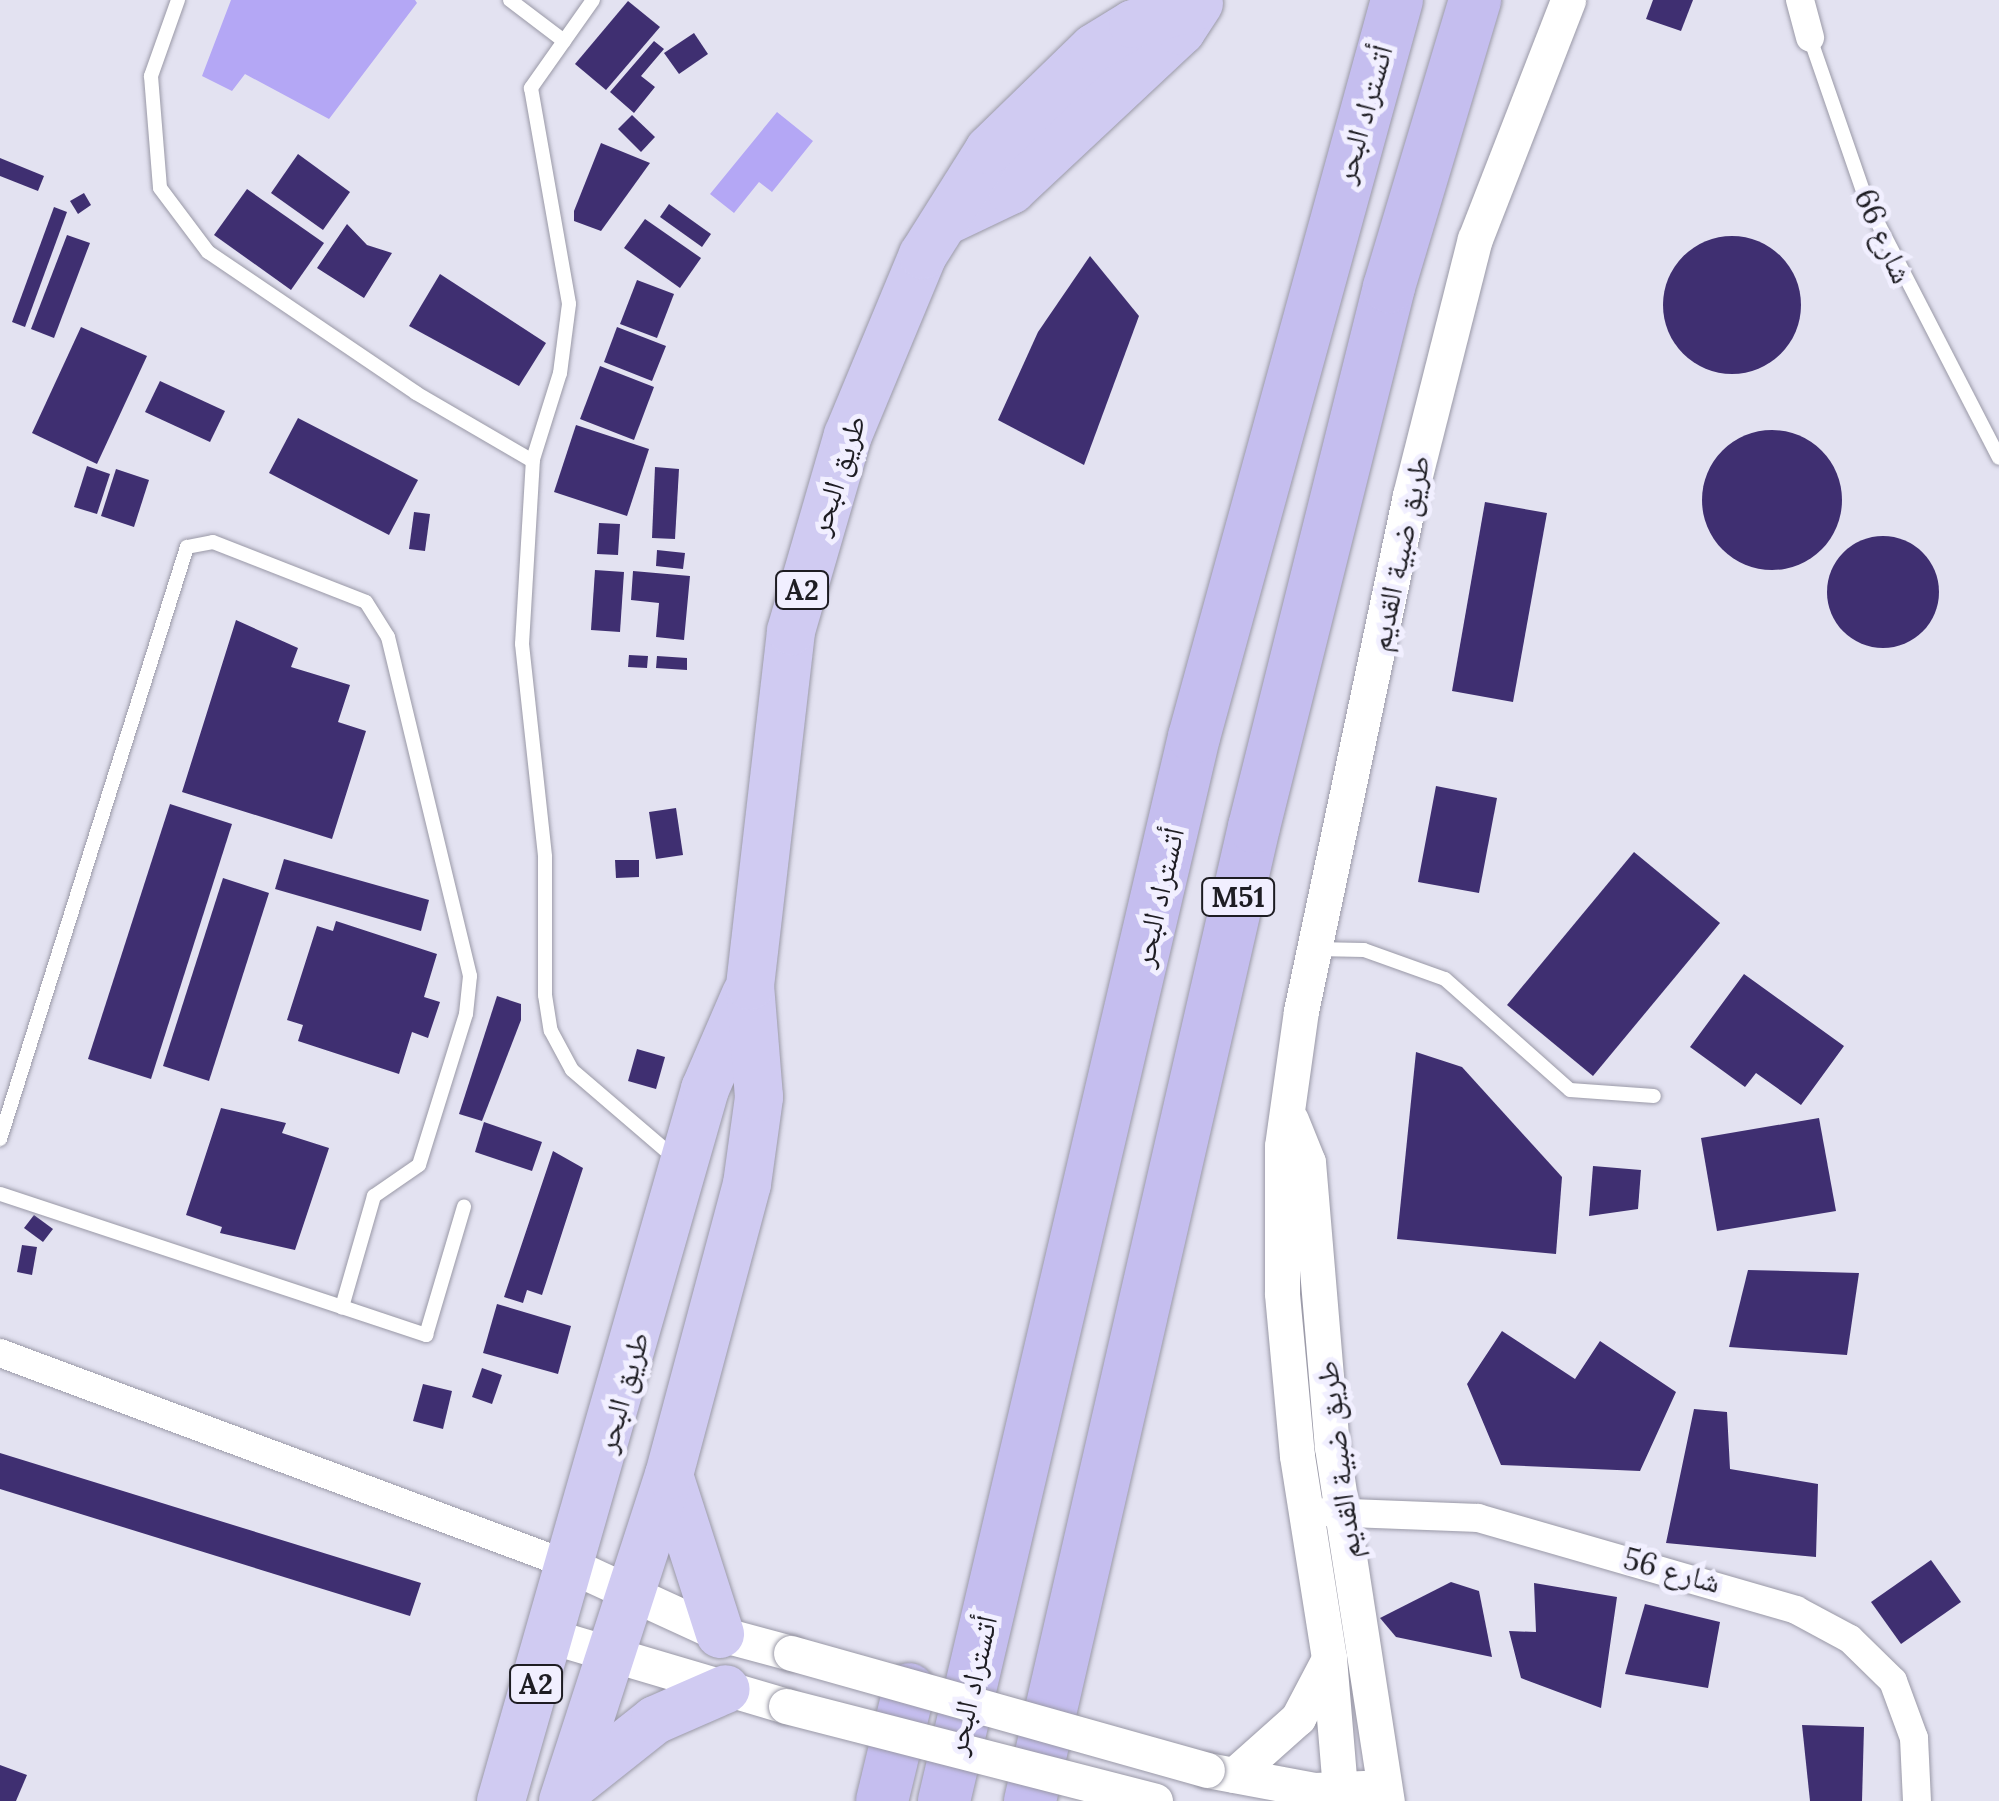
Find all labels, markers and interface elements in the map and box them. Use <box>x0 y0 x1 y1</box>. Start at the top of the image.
street label: أتستراد البحر <box>1326 41 1400 187</box>
street label: شارع 66 <box>1847 183 1921 289</box>
street label: طريق البحر <box>801 411 873 539</box>
street label: طريق ضبية القديم <box>1361 452 1437 654</box>
road number: A2 <box>774 567 830 613</box>
street label: أتستراد البحر <box>1124 824 1192 970</box>
road number: M51 <box>1200 874 1276 920</box>
street label: طريق البحر <box>588 1328 656 1456</box>
street label: طريق ضبية القديم <box>1308 1359 1368 1561</box>
street label: شارع 56 <box>1620 1540 1724 1600</box>
street label: أتستراد البحر <box>937 1612 1005 1758</box>
road number: A2 <box>508 1661 564 1707</box>

